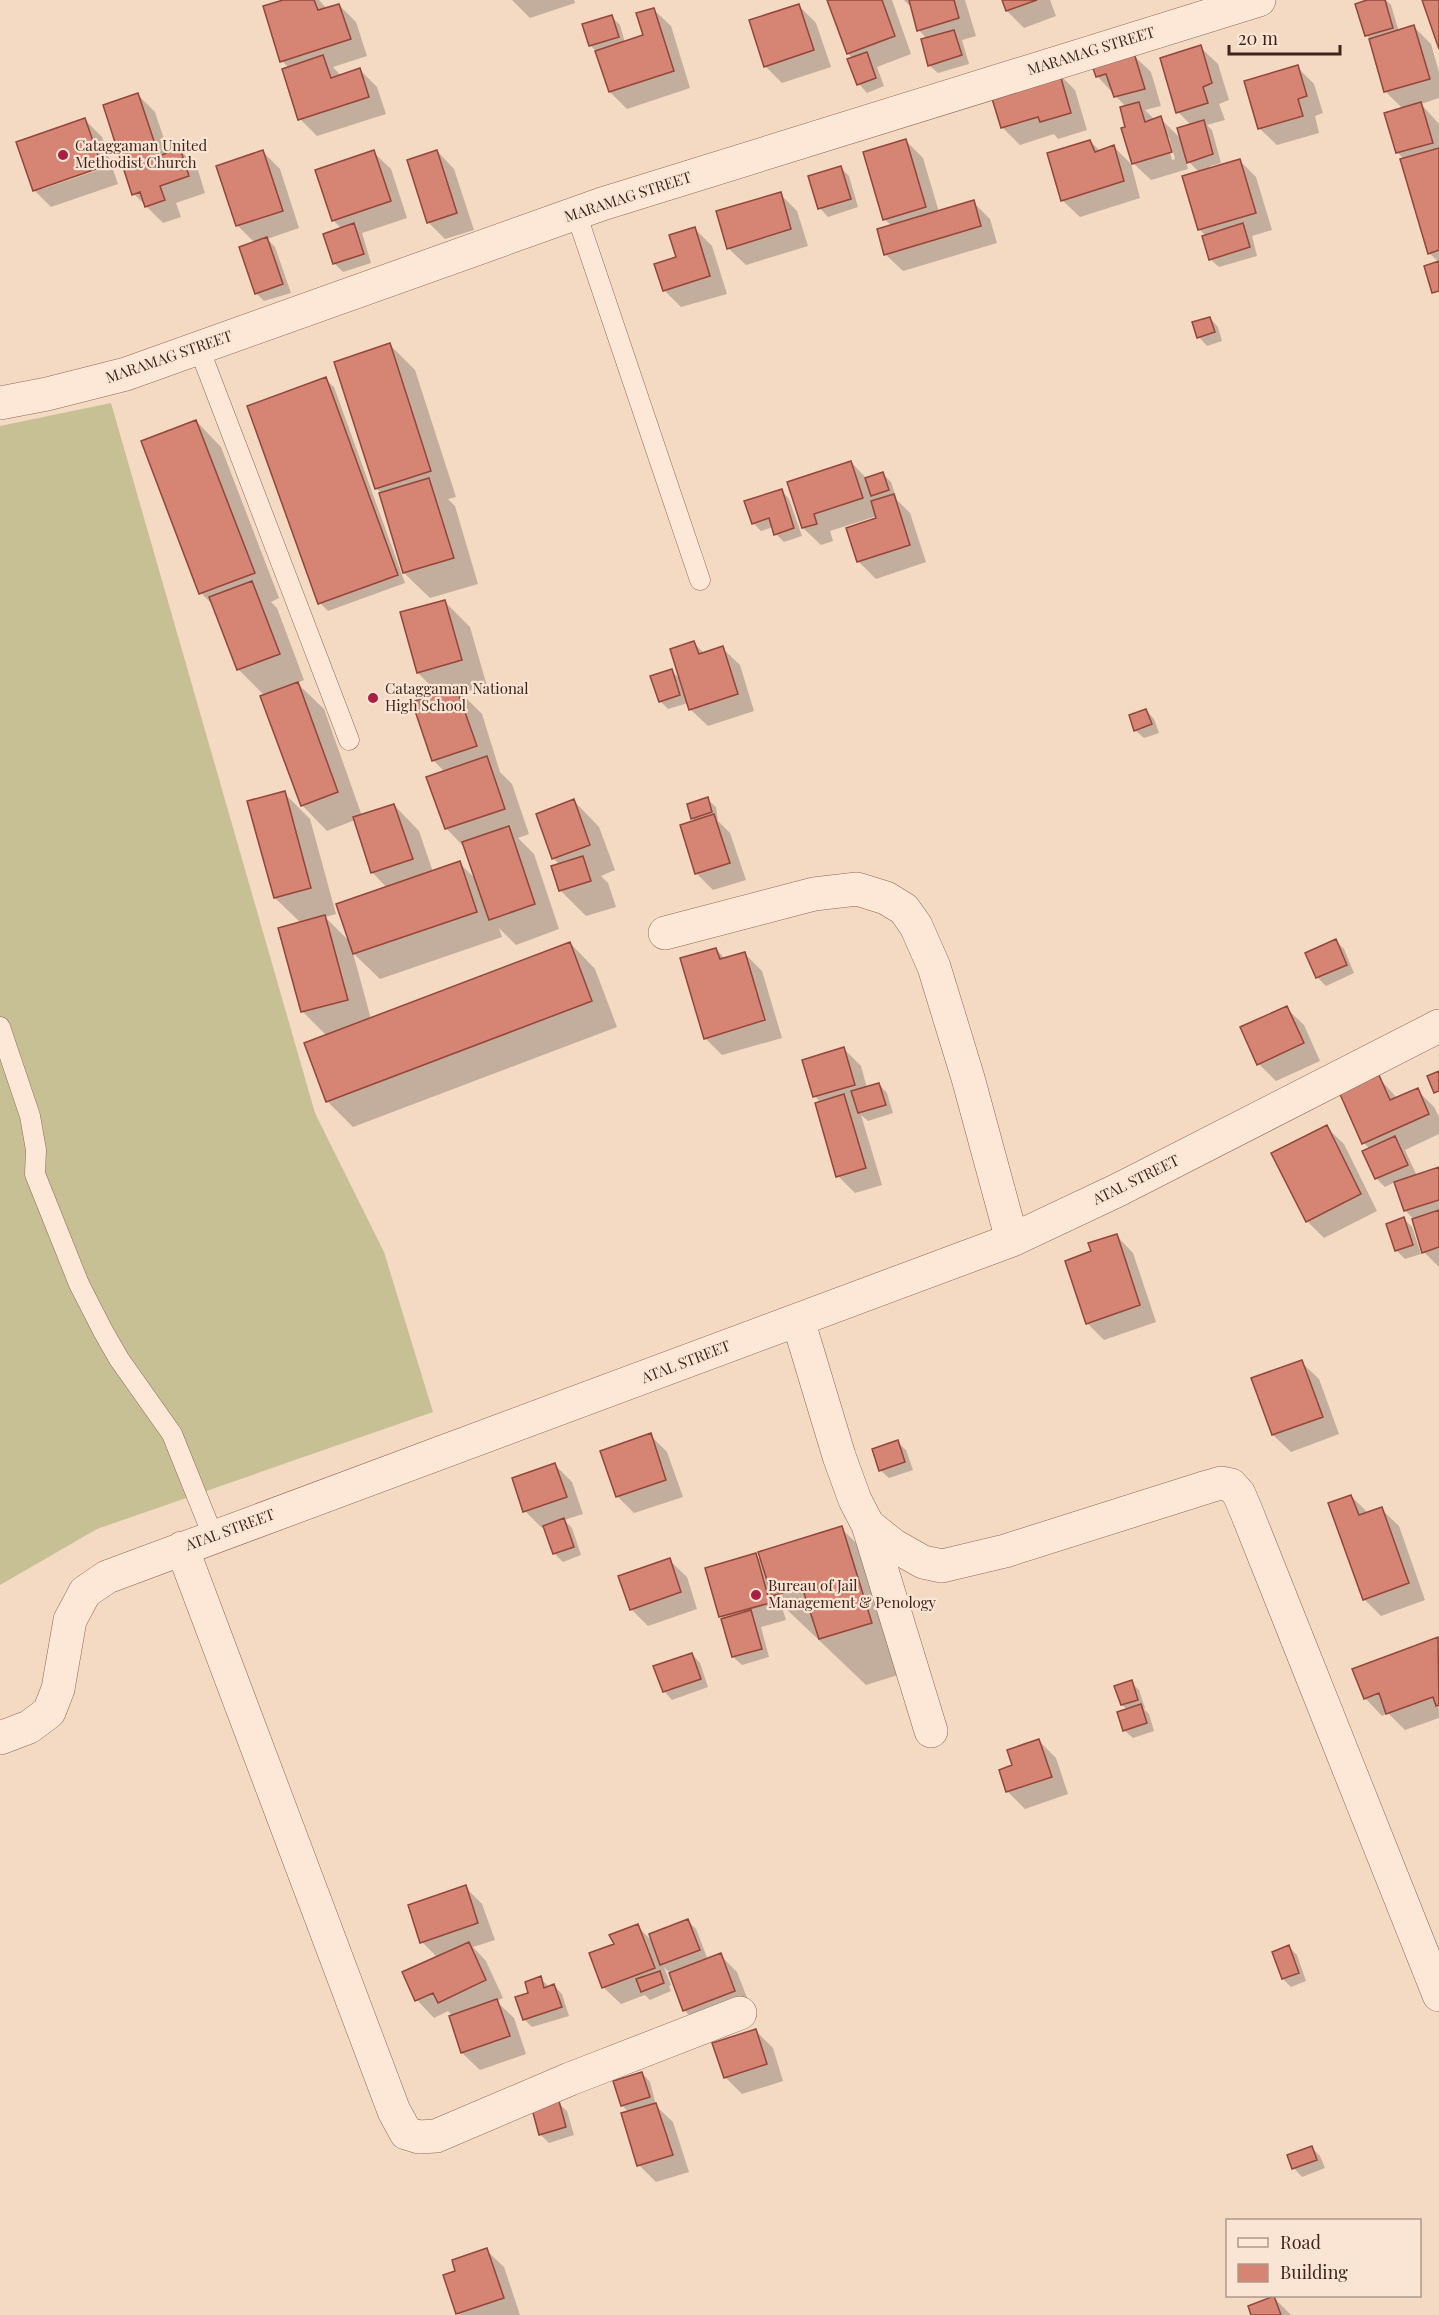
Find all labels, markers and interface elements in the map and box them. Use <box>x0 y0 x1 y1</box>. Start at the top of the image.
scale bar <box>1229 18 1340 56</box>
street label: MARAMAG STREET <box>1024 21 1157 79</box>
text: 20 m <box>1238 26 1278 50</box>
place label: Cataggaman United Methodist Church <box>75 135 207 172</box>
marker: Cataggaman United Methodist Church <box>56 148 70 162</box>
street label: MARAMAG STREET <box>562 166 694 226</box>
street label: MARAMAG STREET <box>103 325 235 387</box>
place label: Cataggaman National High School <box>385 678 529 715</box>
marker: Cataggaman National High School <box>366 691 380 705</box>
street label: ATAL STREET <box>1088 1150 1182 1209</box>
street label: ATAL STREET <box>637 1335 733 1388</box>
street label: ATAL STREET <box>181 1504 277 1555</box>
place label: Bureau of Jail Management & Penology <box>768 1575 937 1612</box>
marker: Bureau of Jail Management & Penology <box>749 1588 763 1602</box>
legend <box>1226 2219 1421 2297</box>
text: Road <box>1280 2230 1321 2254</box>
text: Building <box>1280 2260 1348 2284</box>

